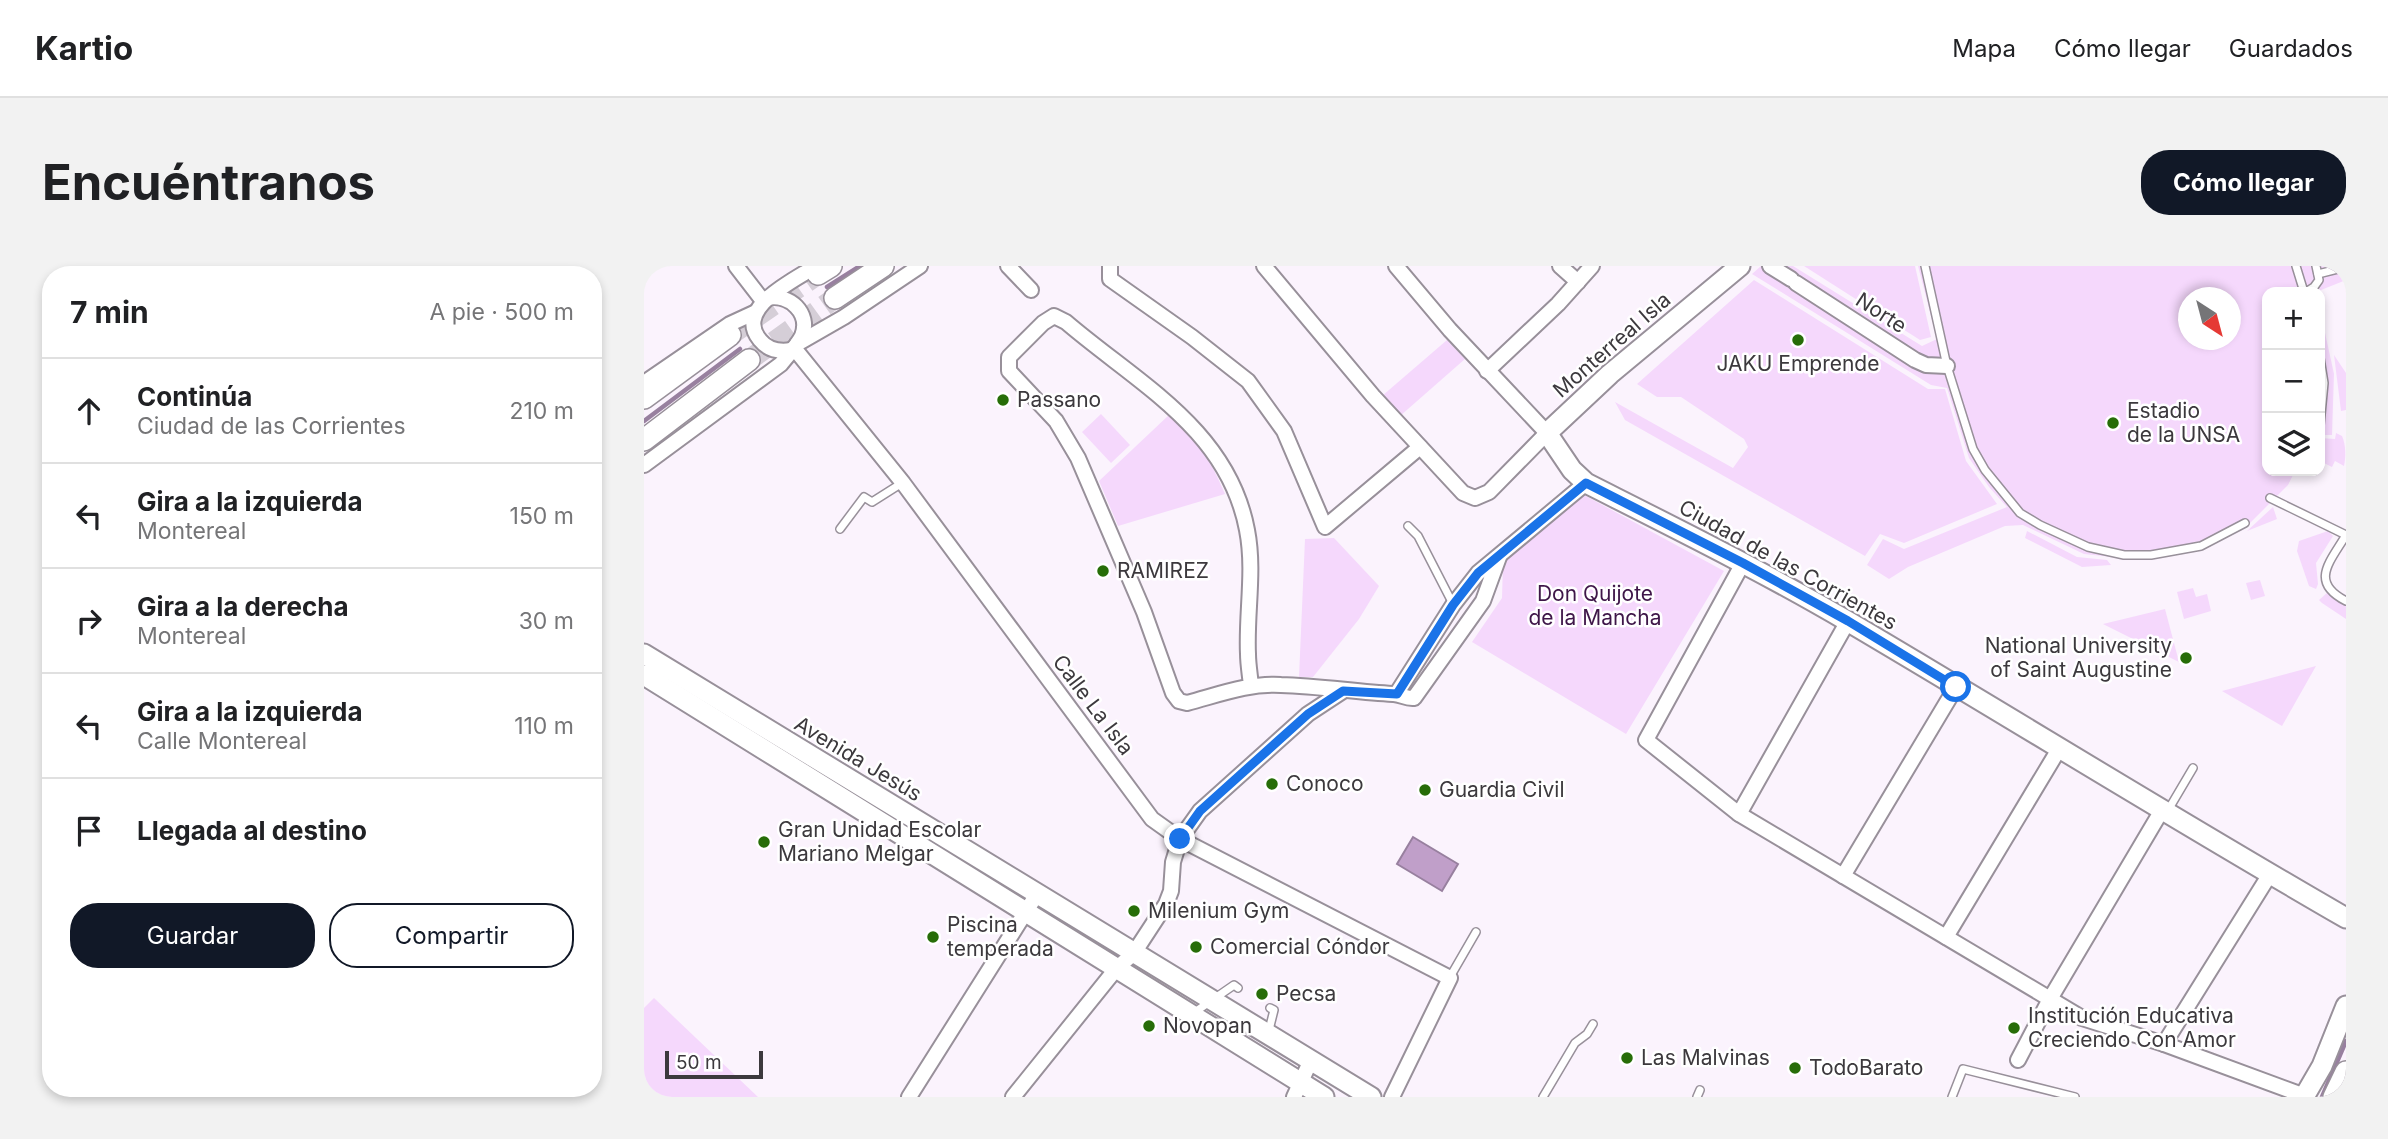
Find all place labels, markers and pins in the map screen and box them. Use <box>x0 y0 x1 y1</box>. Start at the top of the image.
marker: JAKU Emprende <box>1790 332 1806 348</box>
place label: JAKU Emprende <box>1717 351 1879 376</box>
place label: Passano <box>1017 387 1101 412</box>
marker: Passano <box>995 392 1011 408</box>
place label: Estadio de la UNSA <box>2127 398 2240 447</box>
marker: Estadio de la UNSA <box>2105 415 2121 431</box>
place label: RAMIREZ <box>1117 558 1209 583</box>
marker: RAMIREZ <box>1095 563 1111 579</box>
place label: National University of Saint Augustine <box>1985 633 2172 682</box>
marker: National University of Saint Augustine <box>2178 650 2194 666</box>
place label: Conoco <box>1286 771 1364 796</box>
marker: Conoco <box>1264 776 1280 792</box>
place label: Guardia Civil <box>1439 777 1564 802</box>
marker: Guardia Civil <box>1417 782 1433 798</box>
place label: Gran Unidad Escolar Mariano Melgar <box>778 817 981 866</box>
marker: Gran Unidad Escolar Mariano Melgar <box>756 834 772 850</box>
place label: Milenium Gym <box>1148 898 1289 923</box>
marker: Milenium Gym <box>1126 903 1142 919</box>
place label: Piscina temperada <box>947 912 1054 961</box>
marker: Piscina temperada <box>925 929 941 945</box>
place label: Comercial Cóndor <box>1210 934 1390 959</box>
marker: Comercial Cóndor <box>1188 939 1204 955</box>
place label: Pecsa <box>1276 981 1336 1006</box>
marker: Pecsa <box>1254 986 1270 1002</box>
place label: Institución Educativa Creciendo Con Amor <box>2028 1003 2236 1052</box>
place label: Novopan <box>1163 1013 1252 1038</box>
marker: Novopan <box>1141 1018 1157 1034</box>
marker: Institución Educativa Creciendo Con Amor <box>2006 1020 2022 1036</box>
place label: Las Malvinas <box>1641 1045 1770 1070</box>
marker: Las Malvinas <box>1619 1050 1635 1066</box>
place label: TodoBarato <box>1809 1055 1923 1080</box>
marker: TodoBarato <box>1787 1060 1803 1076</box>

